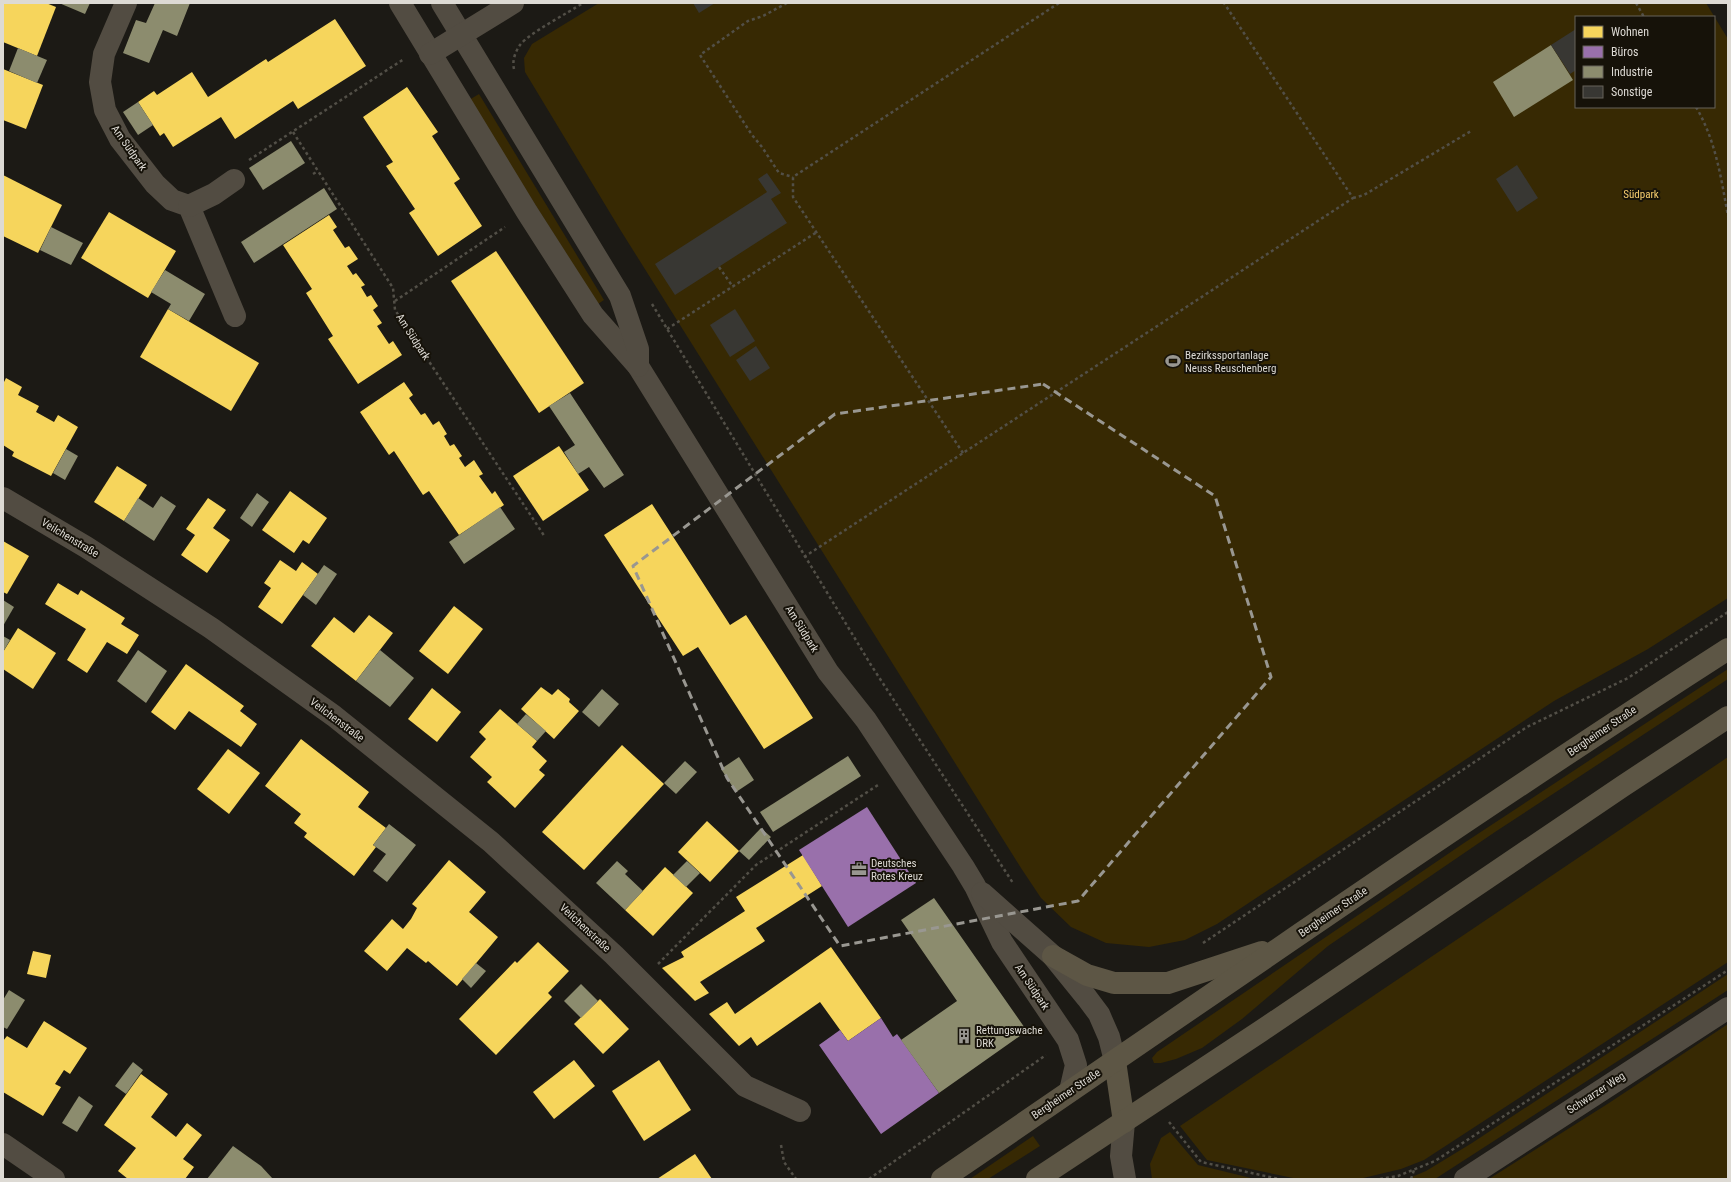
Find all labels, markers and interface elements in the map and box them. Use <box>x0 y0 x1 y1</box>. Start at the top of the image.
legend <box>1575 16 1715 108</box>
text: Wohnen <box>1611 25 1649 39</box>
text: Büros <box>1611 45 1638 59</box>
text: Industrie <box>1611 65 1653 79</box>
text: Sonstige <box>1611 85 1653 99</box>
street label: Am Südpark <box>109 123 149 173</box>
park label: Südpark <box>1623 188 1659 201</box>
street label: Am Südpark <box>393 311 433 363</box>
place label: Bezirkssportanlage Neuss Reuschenberg <box>1185 349 1276 375</box>
sports icon: Bezirkssportanlage Neuss Reuschenberg <box>1164 352 1182 370</box>
street label: Veilchenstraße <box>39 516 101 560</box>
street label: Am Südpark <box>783 603 821 655</box>
street label: Veilchenstraße <box>307 695 367 745</box>
street label: Bergheimer Straße <box>1565 703 1639 759</box>
place label: Deutsches Rotes Kreuz <box>871 857 923 883</box>
office icon: Deutsches Rotes Kreuz <box>850 860 868 878</box>
street label: Bergheimer Straße <box>1296 884 1370 940</box>
street label: Veilchenstraße <box>557 901 613 955</box>
street label: Am Südpark <box>1012 962 1052 1012</box>
place label: Rettungswache DRK <box>976 1024 1043 1050</box>
building icon: Rettungswache DRK <box>955 1027 973 1045</box>
street label: Bergheimer Straße <box>1029 1066 1103 1122</box>
street label: Schwarzer Weg <box>1565 1069 1627 1117</box>

